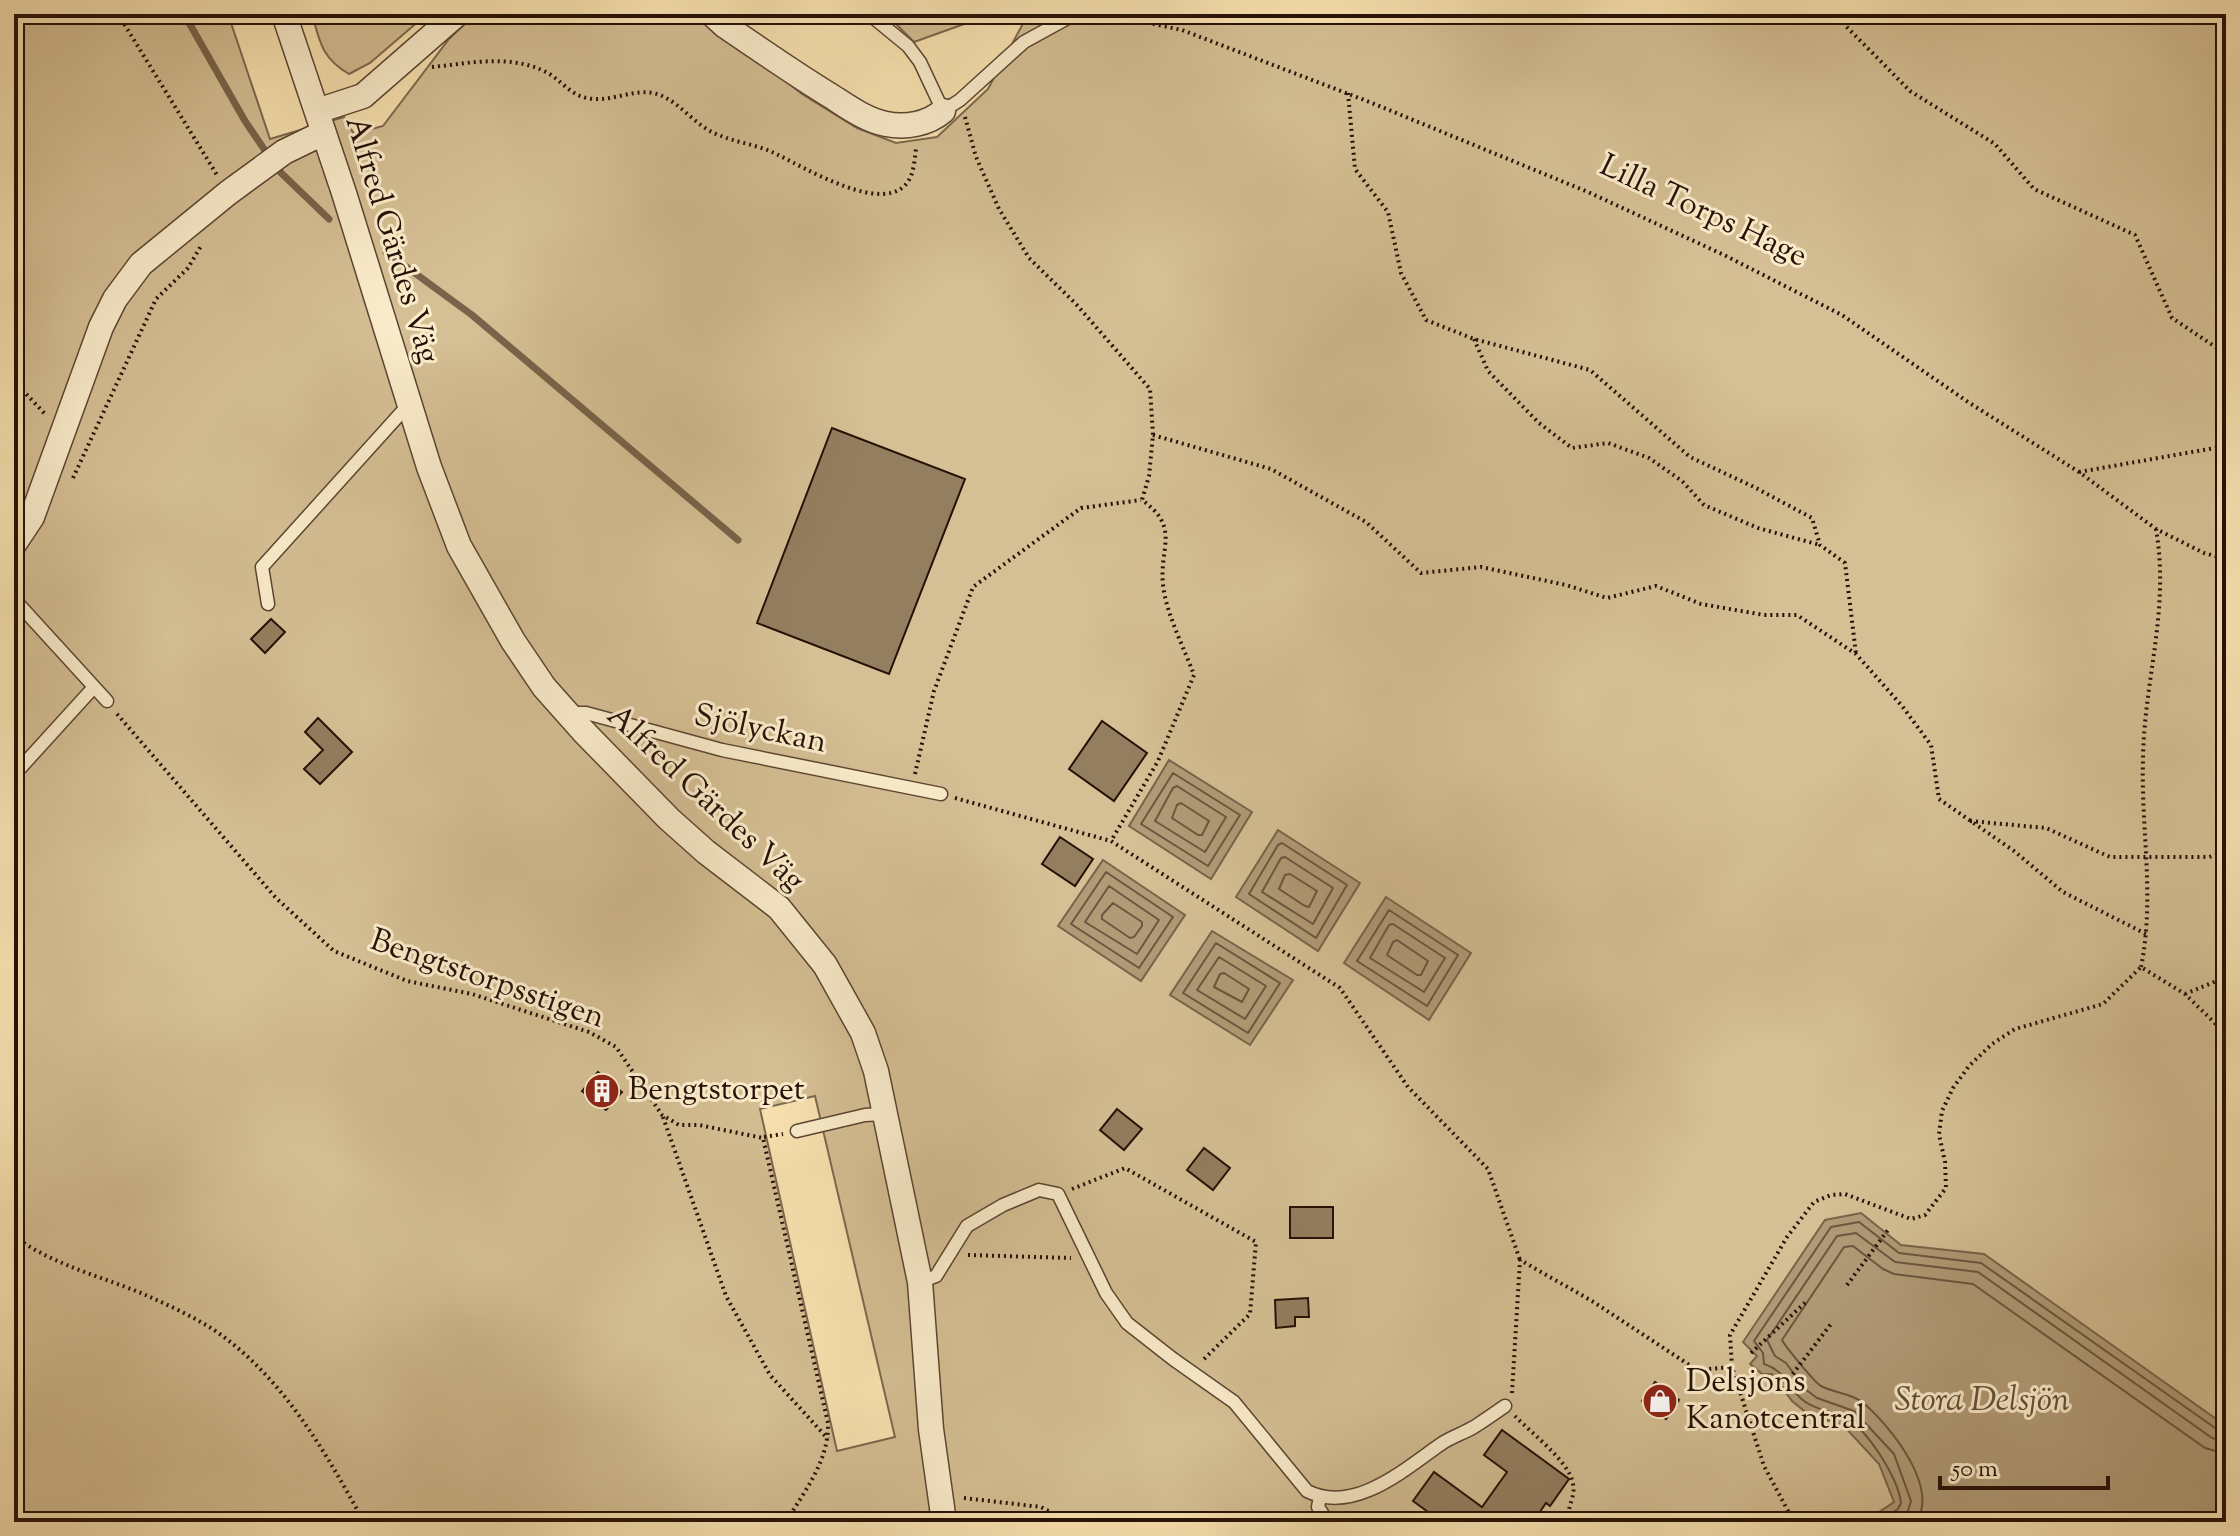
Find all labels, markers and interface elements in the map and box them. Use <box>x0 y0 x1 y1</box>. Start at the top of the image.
street label: Alfred Gärdes Väg <box>332 111 450 369</box>
street label: Lilla Torps Hage <box>1592 144 1814 280</box>
street label: Sjölyckan <box>689 693 831 767</box>
street label: Alfred Gärdes Väg <box>596 695 814 903</box>
street label: Bengtstorpsstigen <box>364 918 611 1042</box>
place label: Bengtstorpet <box>628 1068 805 1114</box>
building icon: Bengtstorpet <box>583 1072 621 1110</box>
place label: Delsjons Kanotcentral <box>1686 1360 1865 1443</box>
water label: Stora Delsjön <box>1894 1377 2070 1426</box>
shop icon: Delsjons Kanotcentral <box>1641 1382 1679 1420</box>
scale bar <box>1940 1440 2108 1490</box>
text: 50 m <box>1950 1453 1998 1487</box>

